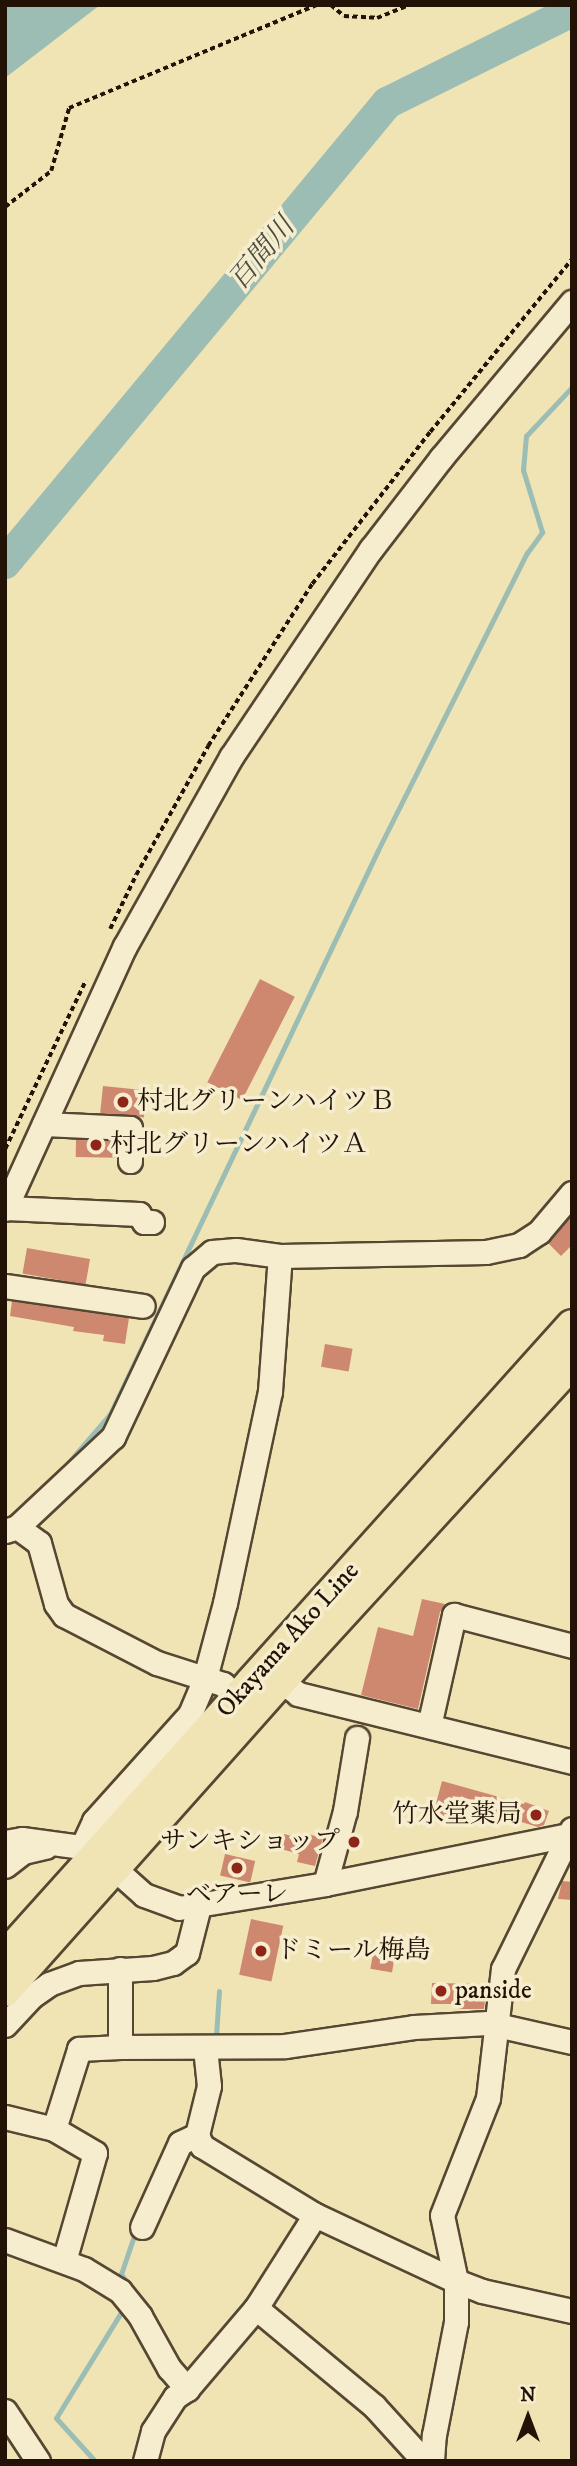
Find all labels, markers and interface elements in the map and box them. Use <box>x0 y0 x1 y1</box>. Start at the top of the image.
water label: 百間川 <box>222 211 302 297</box>
place label: 村北グリーンハイツＢ <box>137 1086 397 1118</box>
marker: 村北グリーンハイツＢ <box>115 1094 131 1110</box>
place label: 村北グリーンハイツＡ <box>110 1129 370 1161</box>
marker: 村北グリーンハイツＡ <box>88 1137 104 1153</box>
street label: Okayama Ako Line <box>210 1556 366 1724</box>
place label: 竹水堂薬局 <box>392 1799 522 1831</box>
marker: 竹水堂薬局 <box>528 1807 544 1823</box>
place label: サンキショップ <box>158 1826 340 1858</box>
marker: サンキショップ <box>346 1834 362 1850</box>
marker: ベアーレ <box>229 1860 245 1876</box>
place label: ベアーレ <box>185 1879 289 1911</box>
place label: ドミール梅島 <box>275 1935 431 1967</box>
marker: ドミール梅島 <box>253 1943 269 1959</box>
place label: panside <box>455 1975 532 2007</box>
marker: panside <box>433 1983 449 1999</box>
north arrow <box>493 2382 563 2452</box>
text: N <box>520 2384 536 2407</box>

